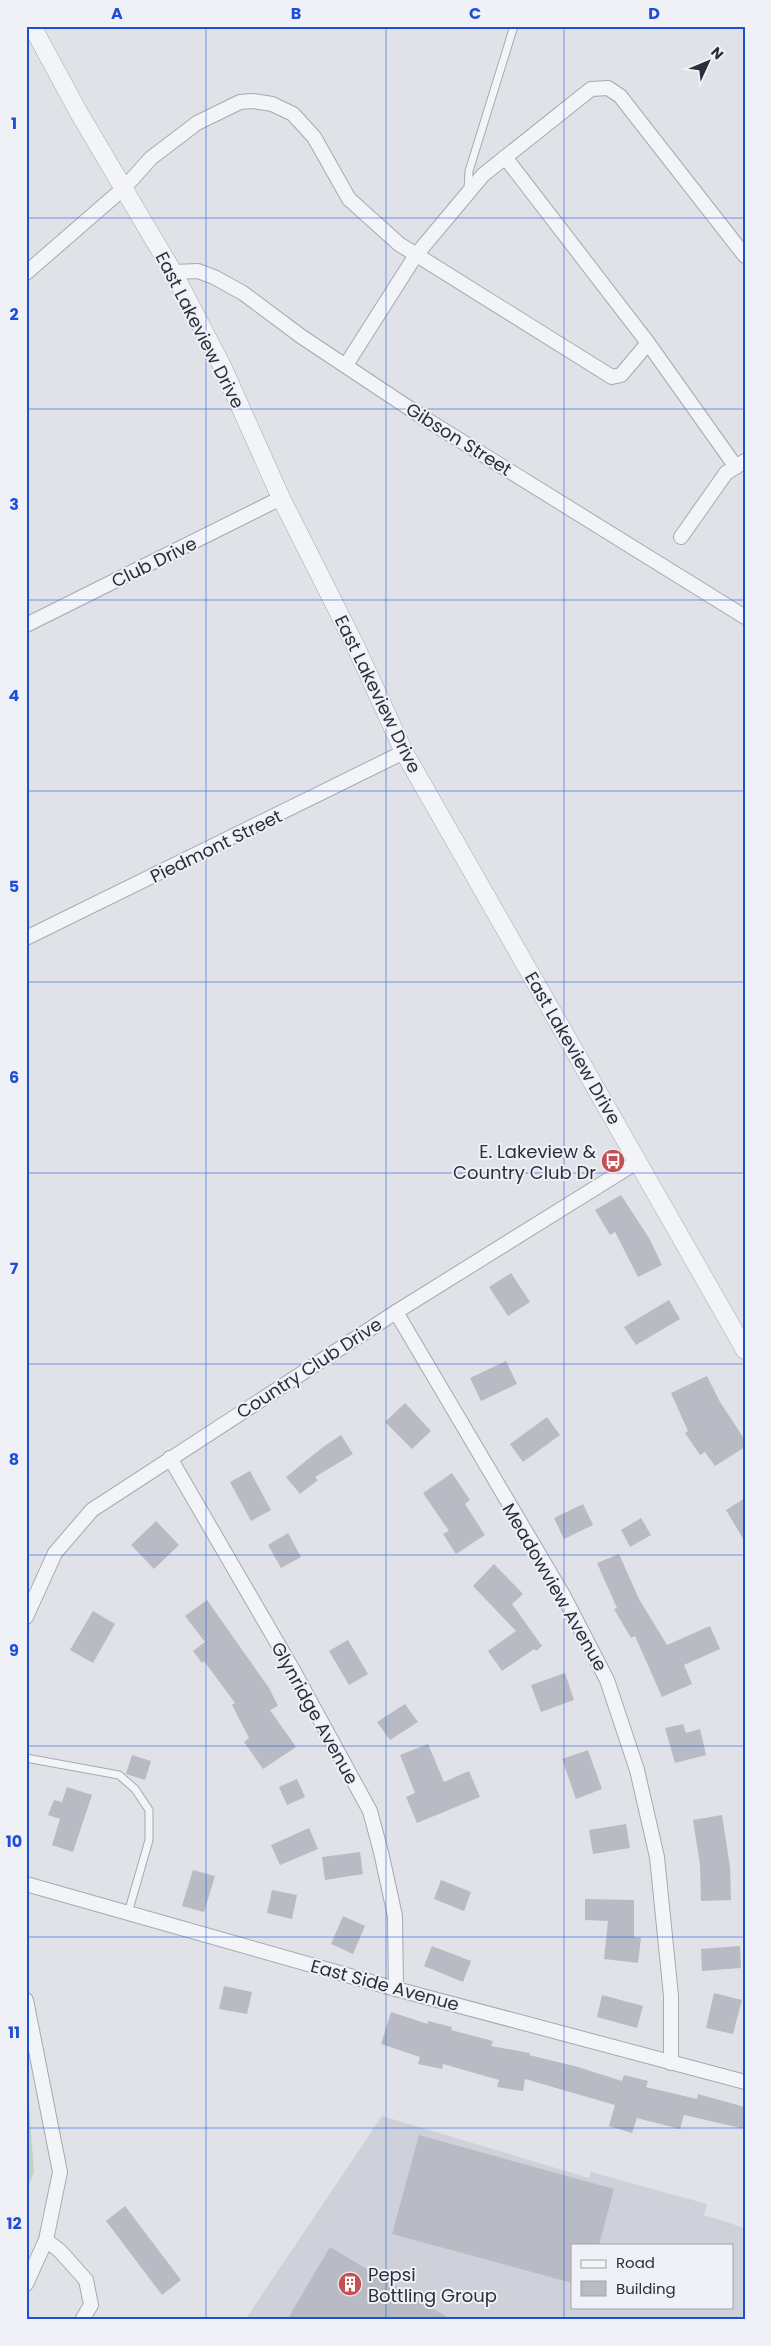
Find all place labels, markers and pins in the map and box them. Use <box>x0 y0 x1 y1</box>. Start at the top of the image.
place label: E. Lakeview & Country Club Dr <box>453 1139 597 1185</box>
bus stop icon: E. Lakeview & Country Club Dr <box>600 1148 626 1174</box>
place label: Pepsi Bottling Group <box>368 2262 497 2308</box>
building icon: Pepsi Bottling Group <box>337 2271 363 2297</box>

